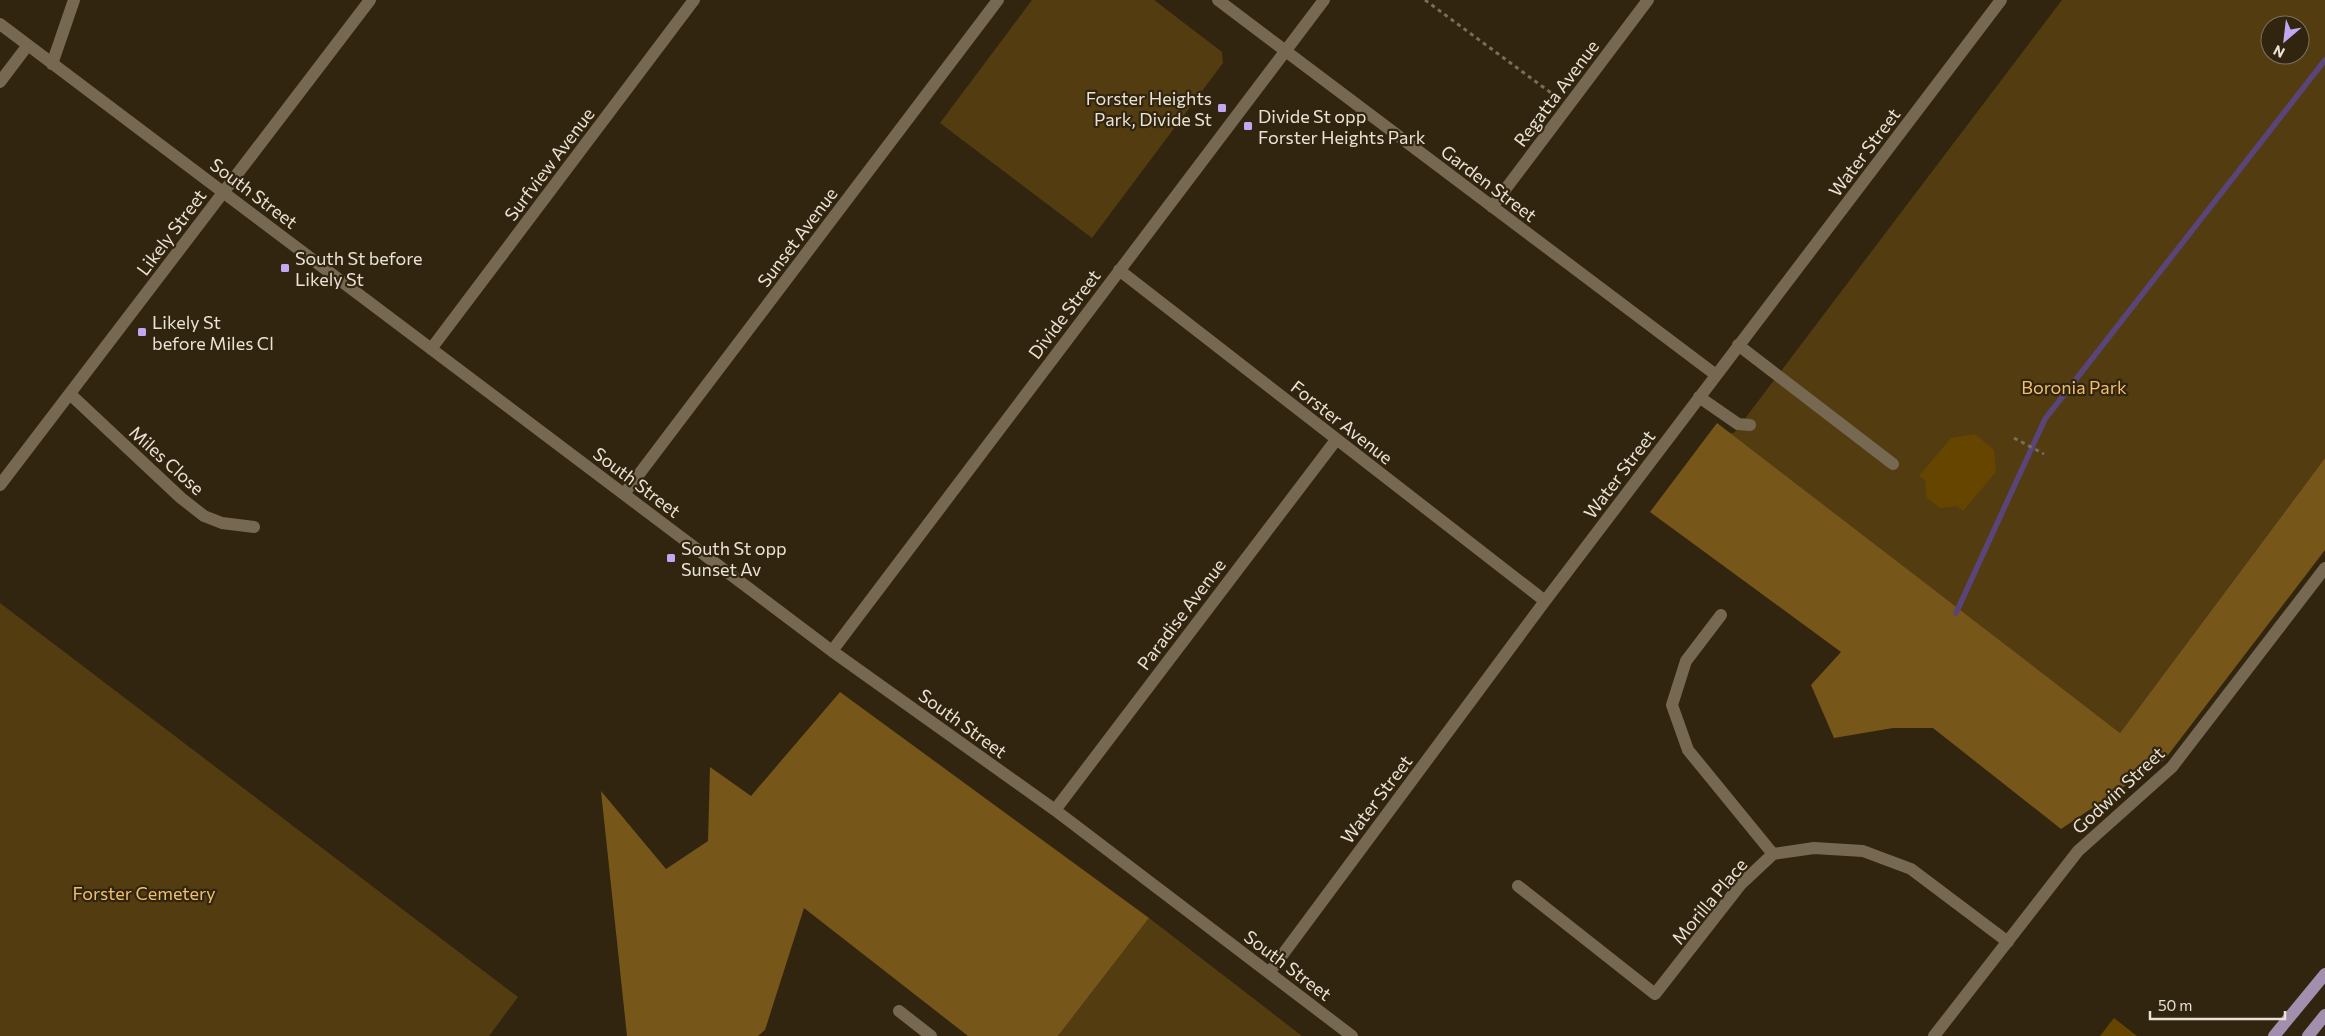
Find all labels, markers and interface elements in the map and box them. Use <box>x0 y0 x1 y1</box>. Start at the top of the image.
north arrow <box>2260 15 2310 65</box>
street label: Regatta Avenue <box>1509 35 1603 151</box>
text: N <box>2270 42 2287 62</box>
place label: Forster Heights Park, Divide St <box>1086 87 1212 130</box>
marker: Forster Heights Park, Divide St <box>1216 102 1228 114</box>
street label: Surfview Avenue <box>499 103 599 225</box>
street label: Water Street <box>1824 103 1904 201</box>
place label: Divide St opp Forster Heights Park <box>1258 105 1426 148</box>
marker: Divide St opp Forster Heights Park <box>1242 120 1254 132</box>
street label: Garden Street <box>1437 140 1541 226</box>
street label: South Street <box>206 153 302 233</box>
street label: Sunset Avenue <box>752 183 842 291</box>
street label: Likely Street <box>132 185 210 279</box>
place label: South St before Likely St <box>295 247 423 290</box>
marker: South St before Likely St <box>279 262 291 274</box>
street label: Divide Street <box>1023 265 1105 363</box>
place label: Likely St before Miles Cl <box>152 311 274 354</box>
marker: Likely St before Miles Cl <box>136 326 148 338</box>
street label: Forster Avenue <box>1287 375 1397 469</box>
park label: Boronia Park <box>2021 376 2127 398</box>
street label: Miles Close <box>125 421 209 499</box>
street label: Water Street <box>1579 425 1659 523</box>
street label: South Street <box>589 442 685 522</box>
place label: South St opp Sunset Av <box>681 537 787 580</box>
marker: South St opp Sunset Av <box>665 552 677 564</box>
street label: Paradise Avenue <box>1132 554 1230 674</box>
street label: South Street <box>915 684 1011 762</box>
street label: Godwin Street <box>2067 742 2169 838</box>
street label: Water Street <box>1336 750 1416 848</box>
street label: Morilla Place <box>1667 854 1751 948</box>
park label: Forster Cemetery <box>72 882 216 904</box>
street label: South Street <box>1240 925 1336 1005</box>
scale bar <box>2150 988 2285 1020</box>
text: 50 m <box>2158 996 2192 1014</box>

